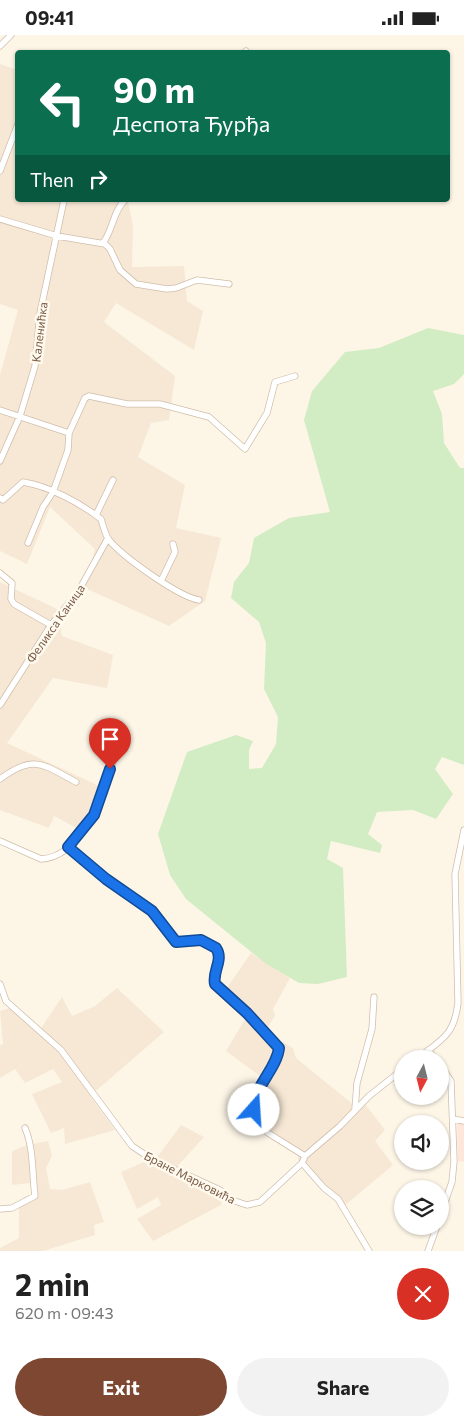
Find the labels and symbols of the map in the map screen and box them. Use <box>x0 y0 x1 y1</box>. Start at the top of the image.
street label: Каленићка <box>28 301 50 363</box>
street label: Феликса Каница <box>23 581 87 665</box>
pin <box>89 718 131 769</box>
north arrow <box>394 1050 449 1105</box>
position arrow <box>227 1083 279 1135</box>
street label: Бране Марковића <box>142 1148 238 1206</box>

